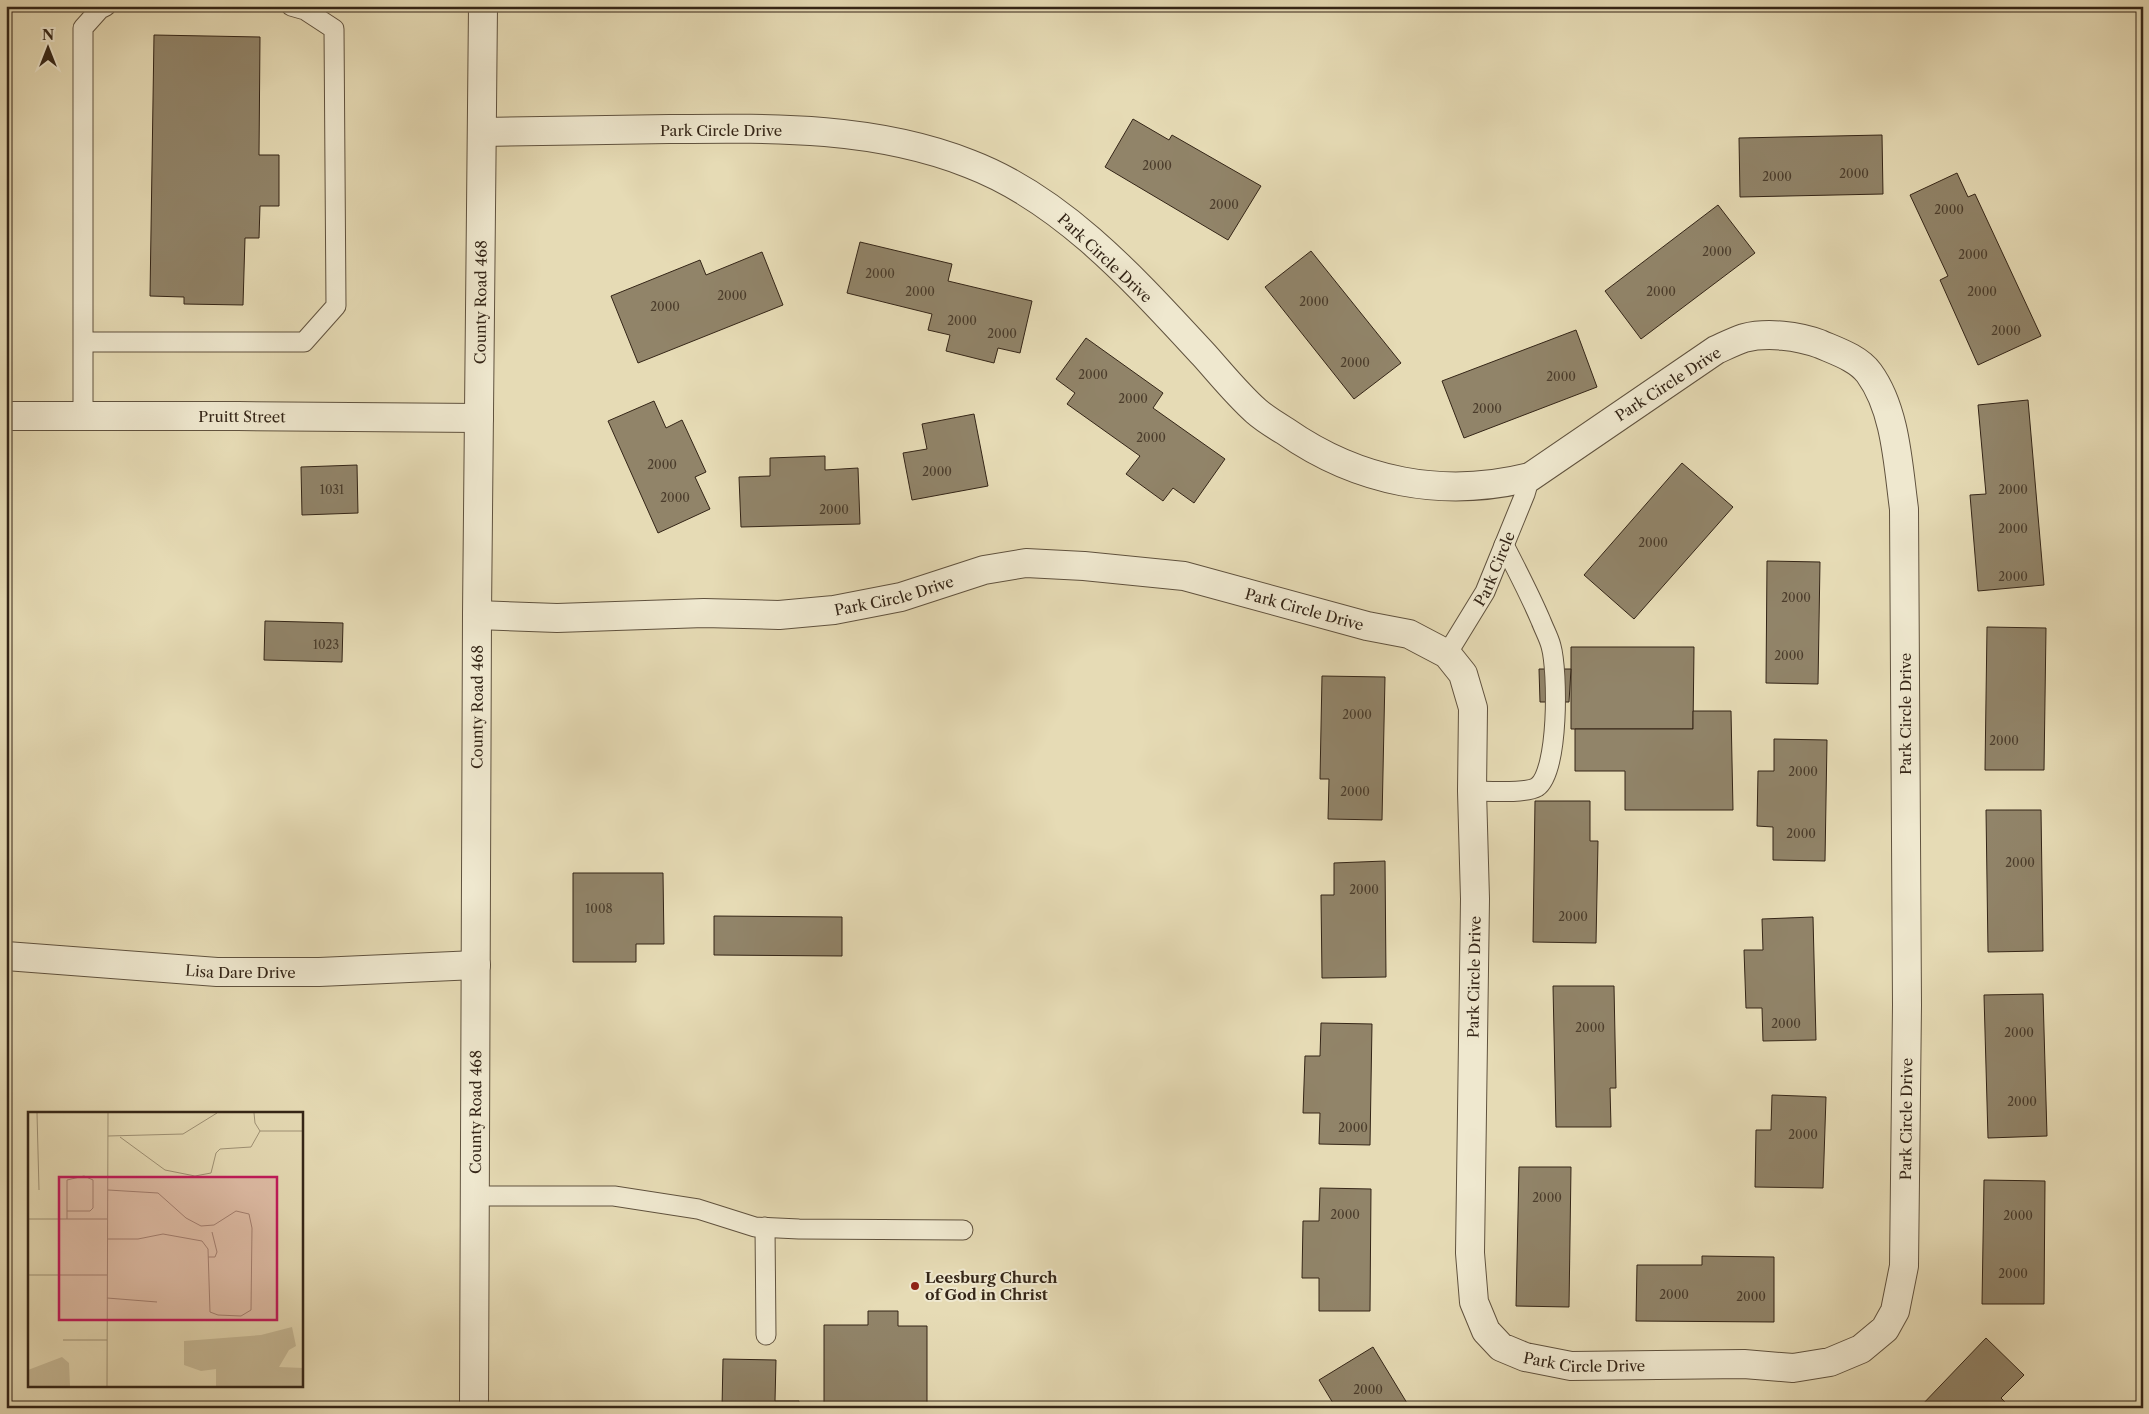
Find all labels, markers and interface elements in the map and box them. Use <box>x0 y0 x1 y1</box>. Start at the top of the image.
north arrow <box>22 22 72 72</box>
text: N <box>42 26 54 44</box>
street label: Park Circle Drive <box>660 121 782 140</box>
house number: 2000 <box>1142 158 1172 173</box>
house number: 2000 <box>1839 166 1869 181</box>
house number: 2000 <box>1762 169 1792 184</box>
house number: 2000 <box>1209 197 1239 212</box>
house number: 2000 <box>1934 202 1964 217</box>
street label: Park Circle Drive <box>1054 209 1156 307</box>
street label: County Road 468 <box>470 240 490 364</box>
house number: 2000 <box>1702 244 1732 259</box>
house number: 2000 <box>1958 247 1988 262</box>
house number: 2000 <box>865 266 895 281</box>
house number: 2000 <box>905 284 935 299</box>
house number: 2000 <box>1646 284 1676 299</box>
house number: 2000 <box>1967 284 1997 299</box>
house number: 2000 <box>717 288 747 303</box>
house number: 2000 <box>1299 294 1329 309</box>
house number: 2000 <box>650 299 680 314</box>
house number: 2000 <box>947 313 977 328</box>
house number: 2000 <box>1991 323 2021 338</box>
house number: 2000 <box>987 326 1017 341</box>
street label: Park Circle Drive <box>1612 343 1724 425</box>
house number: 2000 <box>1340 355 1370 370</box>
house number: 2000 <box>1078 367 1108 382</box>
house number: 2000 <box>1546 369 1576 384</box>
house number: 2000 <box>1118 391 1148 406</box>
house number: 2000 <box>1472 401 1502 416</box>
street label: Pruitt Street <box>198 407 286 426</box>
house number: 2000 <box>1136 430 1166 445</box>
house number: 2000 <box>647 457 677 472</box>
house number: 2000 <box>922 464 952 479</box>
house number: 1031 <box>320 482 344 497</box>
house number: 2000 <box>1998 482 2028 497</box>
house number: 2000 <box>660 490 690 505</box>
house number: 2000 <box>819 502 849 517</box>
house number: 2000 <box>1998 521 2028 536</box>
street label: Park Circle <box>1469 528 1518 609</box>
house number: 2000 <box>1638 535 1668 550</box>
house number: 2000 <box>1998 569 2028 584</box>
street label: Park Circle Drive <box>833 571 956 619</box>
street label: Park Circle Drive <box>1243 584 1366 634</box>
house number: 2000 <box>1781 590 1811 605</box>
house number: 1023 <box>313 637 339 652</box>
street label: County Road 468 <box>467 645 486 769</box>
house number: 2000 <box>1774 648 1804 663</box>
street label: Park Circle Drive <box>1896 653 1915 775</box>
house number: 2000 <box>1342 707 1372 722</box>
house number: 2000 <box>1989 733 2019 748</box>
house number: 2000 <box>1788 764 1818 779</box>
house number: 2000 <box>1340 784 1370 799</box>
house number: 2000 <box>1786 826 1816 841</box>
house number: 2000 <box>2005 855 2035 870</box>
house number: 2000 <box>1349 882 1379 897</box>
house number: 1008 <box>585 901 613 916</box>
house number: 2000 <box>1558 909 1588 924</box>
street label: Park Circle Drive <box>1463 916 1485 1038</box>
street label: Lisa Dare Drive <box>185 960 296 982</box>
house number: 2000 <box>1771 1016 1801 1031</box>
house number: 2000 <box>1575 1020 1605 1035</box>
house number: 2000 <box>2004 1025 2034 1040</box>
street label: County Road 468 <box>465 1050 485 1174</box>
street label: Park Circle Drive <box>1895 1058 1916 1180</box>
house number: 2000 <box>2007 1094 2037 1109</box>
inset map <box>28 1112 302 1386</box>
house number: 2000 <box>1338 1120 1368 1135</box>
house number: 2000 <box>1788 1127 1818 1142</box>
house number: 2000 <box>1532 1190 1562 1205</box>
house number: 2000 <box>1330 1207 1360 1222</box>
house number: 2000 <box>2003 1208 2033 1223</box>
house number: 2000 <box>1998 1266 2028 1281</box>
place label: Leesburg Church of God in Christ <box>925 1268 1058 1304</box>
marker: Leesburg Church of God in Christ <box>909 1280 921 1292</box>
house number: 2000 <box>1659 1287 1689 1302</box>
house number: 2000 <box>1736 1289 1766 1304</box>
street label: Park Circle Drive <box>1522 1347 1645 1376</box>
house number: 2000 <box>1353 1382 1383 1397</box>

